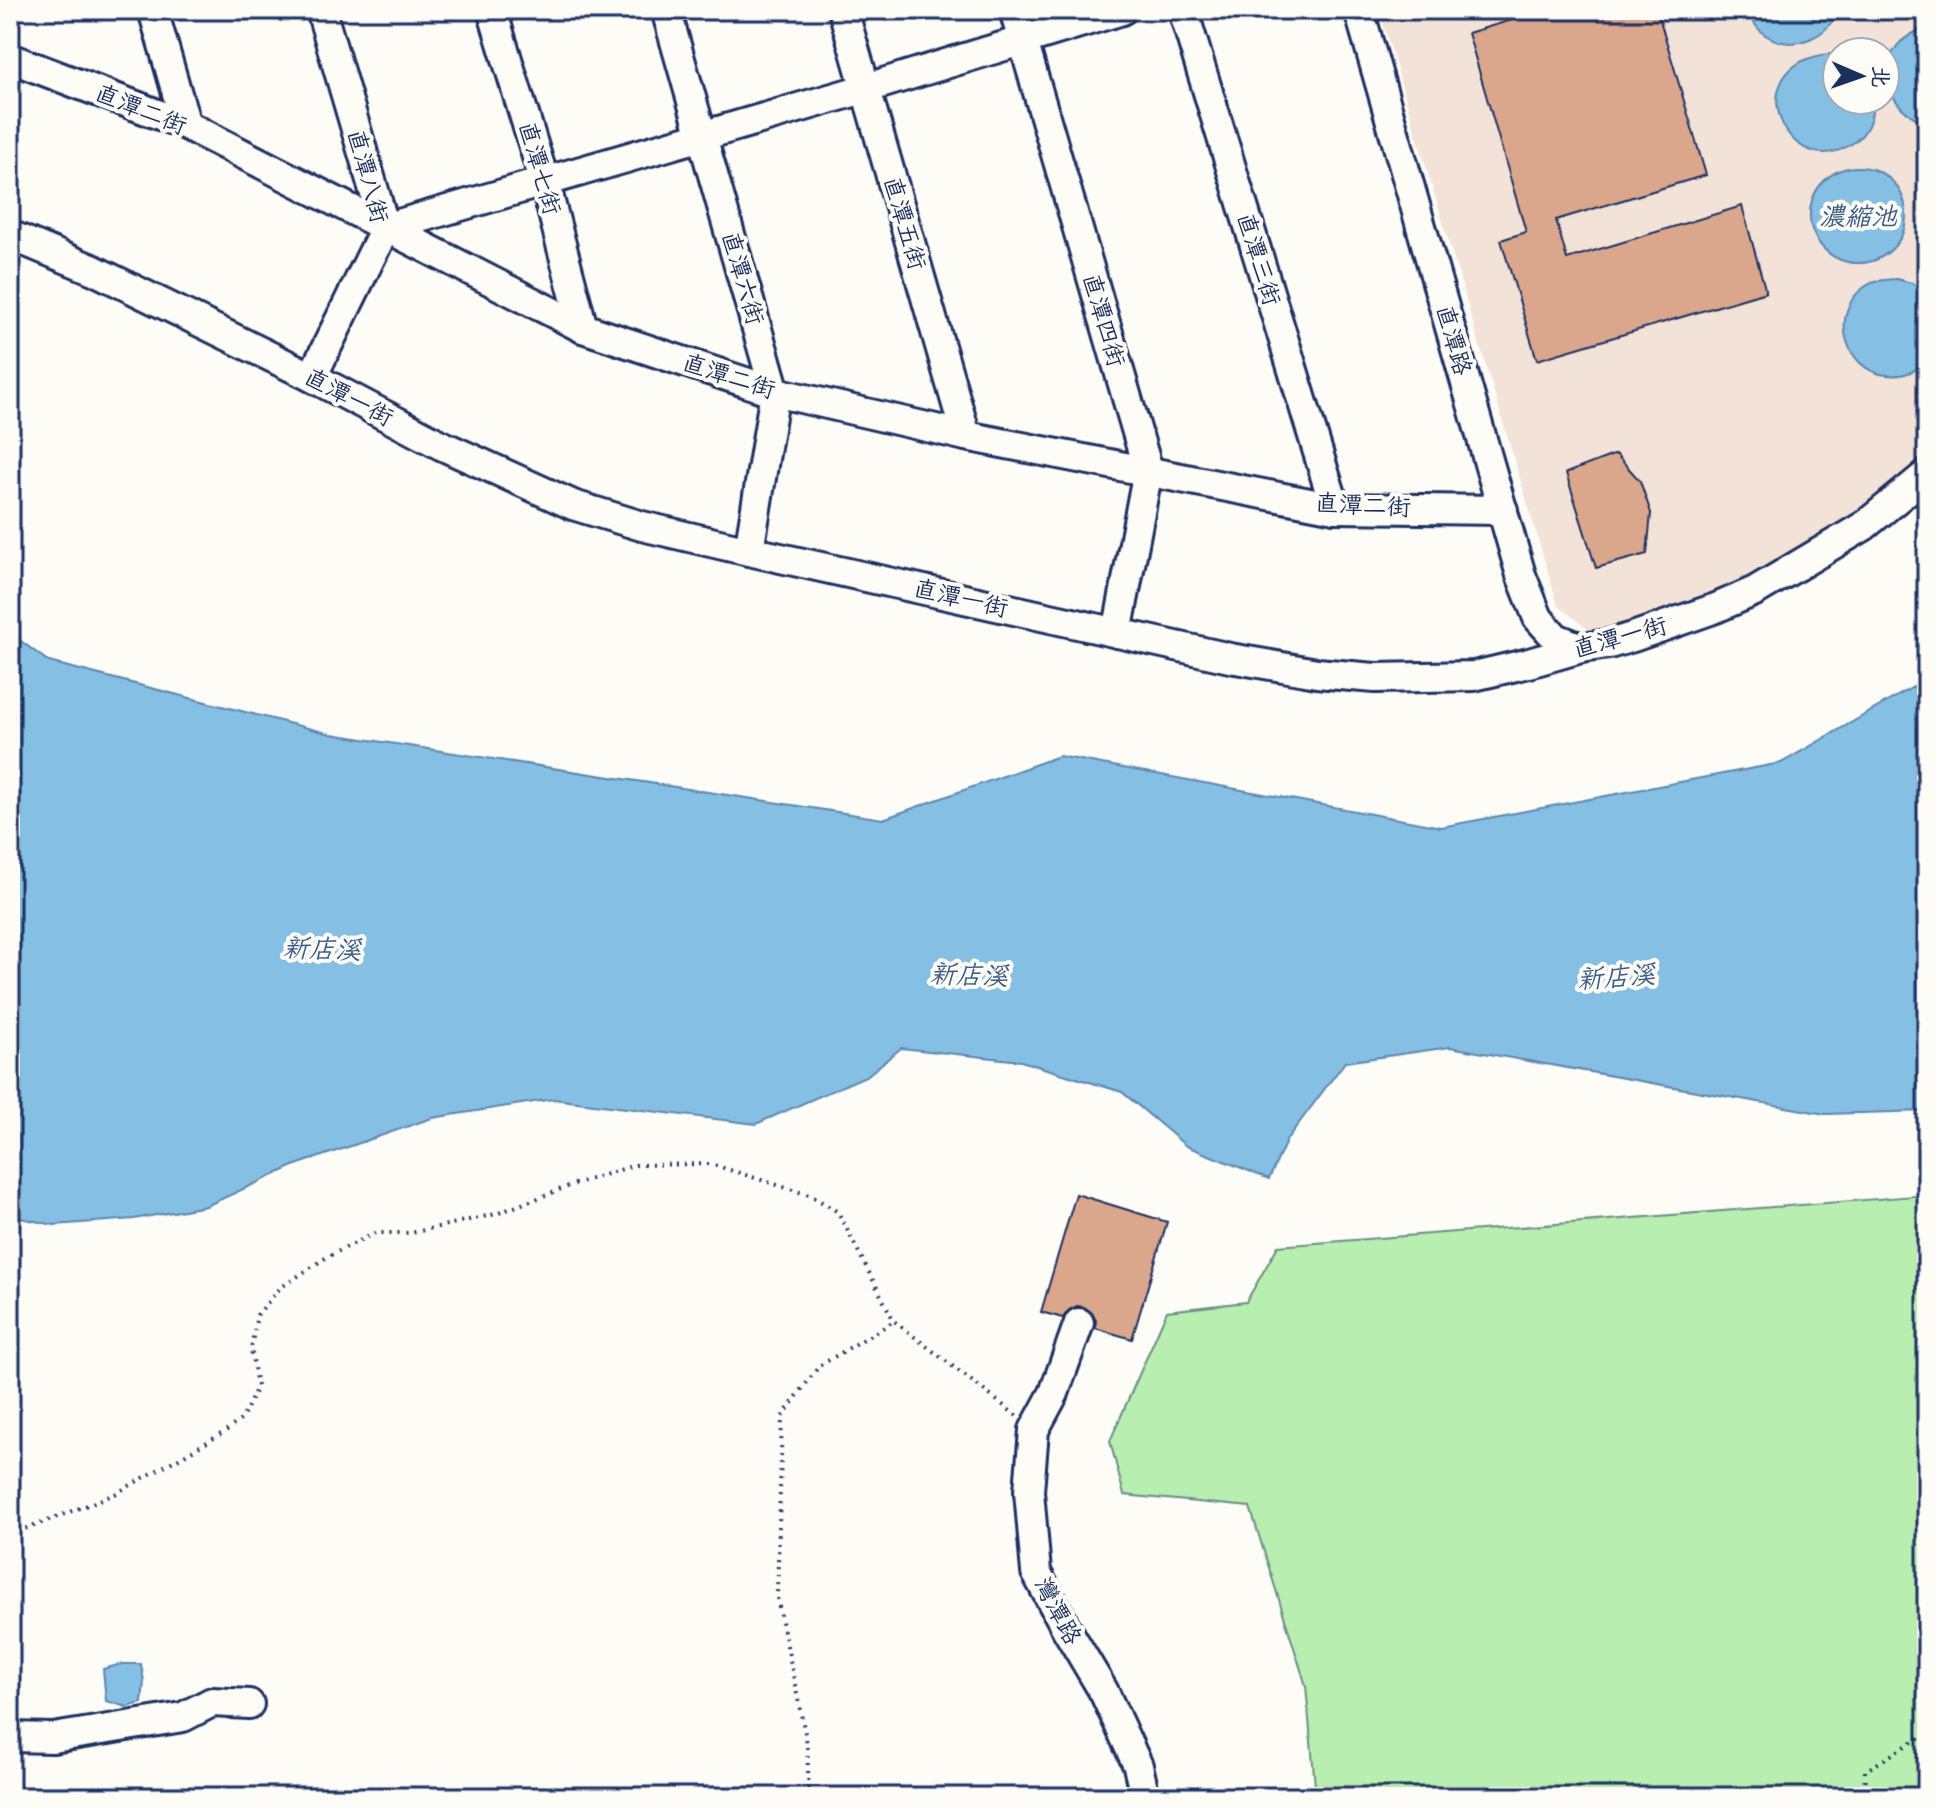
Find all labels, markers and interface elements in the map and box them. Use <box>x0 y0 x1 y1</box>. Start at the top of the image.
north arrow <box>1821 36 1901 116</box>
text: 北 <box>1866 65 1895 88</box>
street label: 直潭二街 <box>91 76 191 142</box>
street label: 直潭七街 <box>511 117 569 219</box>
street label: 直潭八街 <box>340 125 396 227</box>
street label: 直潭五街 <box>876 172 934 274</box>
water label: 濃縮池 <box>1819 198 1898 233</box>
street label: 直潭三街 <box>1230 208 1288 310</box>
street label: 直潭六街 <box>714 227 772 329</box>
street label: 直潭四街 <box>1075 269 1133 371</box>
street label: 直潭路 <box>1429 301 1479 379</box>
street label: 直潭二街 <box>678 346 780 406</box>
street label: 直潭一街 <box>299 360 399 434</box>
street label: 直潭二街 <box>1314 487 1412 523</box>
street label: 直潭一街 <box>911 572 1011 624</box>
street label: 直潭一街 <box>1569 609 1671 665</box>
water label: 新店溪 <box>282 929 364 967</box>
water label: 新店溪 <box>929 955 1011 993</box>
water label: 新店溪 <box>1576 956 1658 996</box>
street label: 灣潭路 <box>1027 1572 1089 1650</box>

